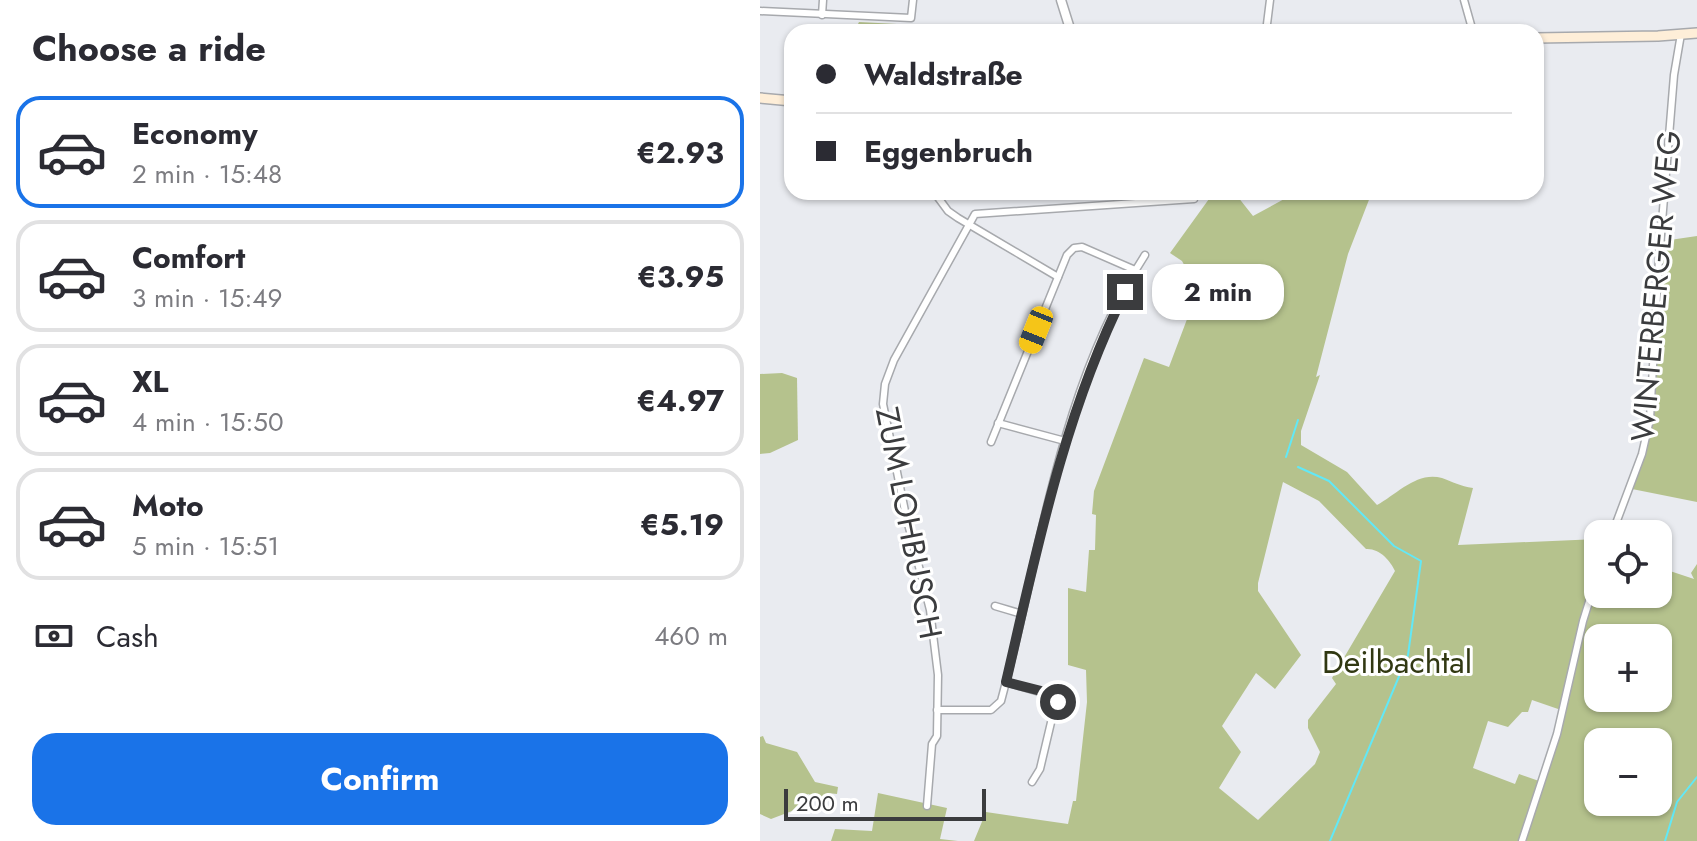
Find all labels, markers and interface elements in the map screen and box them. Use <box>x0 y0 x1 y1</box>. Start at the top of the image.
text: Choose a ride <box>32 22 266 74</box>
text: Waldstraße <box>864 53 1023 96</box>
text: Economy <box>132 112 258 155</box>
icon: car <box>36 116 108 188</box>
street label: WINTERBERGER WEG <box>1619 129 1693 443</box>
text: Eggenbruch <box>864 130 1033 173</box>
text: €2.93 <box>636 131 724 174</box>
text: 2 min · 15:48 <box>132 155 282 193</box>
text: Comfort <box>132 236 245 279</box>
icon: car <box>36 240 108 312</box>
text: €3.95 <box>637 255 724 298</box>
callout: 2 min <box>1153 264 1285 320</box>
text: 2 min <box>1184 273 1252 311</box>
route end <box>1107 274 1143 310</box>
text: 3 min · 15:49 <box>132 279 282 317</box>
car <box>1016 303 1056 357</box>
text: XL <box>132 360 168 403</box>
icon: car <box>36 364 108 436</box>
text: €4.97 <box>636 379 724 422</box>
text: 4 min · 15:50 <box>132 403 283 441</box>
street label: ZUM LOHBUSCH <box>864 403 954 643</box>
text: Moto <box>132 484 204 527</box>
icon: car <box>36 488 108 560</box>
text: €5.19 <box>640 503 724 546</box>
map controls <box>1584 520 1672 816</box>
button: locate <box>1584 520 1672 608</box>
text: 5 min · 15:51 <box>132 527 279 565</box>
icon: cash <box>32 614 76 658</box>
text: Cash <box>96 615 159 658</box>
text: 460 m <box>654 617 728 655</box>
button: + <box>1584 624 1672 712</box>
park label: Deilbachtal <box>1322 639 1472 685</box>
route start <box>1040 684 1076 720</box>
button: − <box>1584 728 1672 816</box>
button: Confirm <box>32 733 728 825</box>
scale bar <box>784 785 986 821</box>
text: 200 m <box>796 787 859 819</box>

